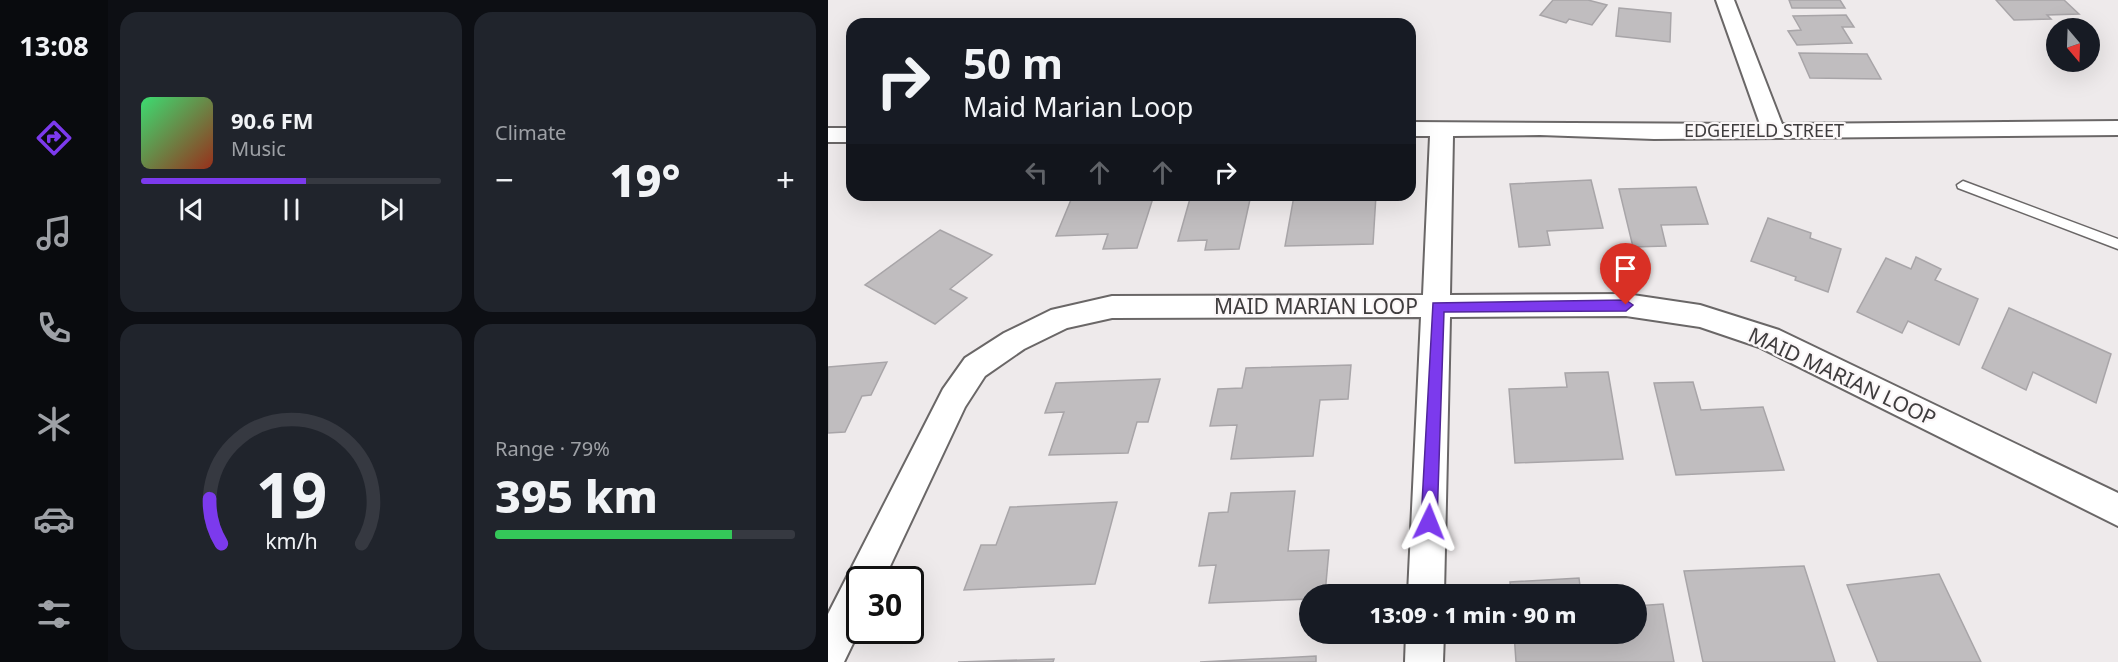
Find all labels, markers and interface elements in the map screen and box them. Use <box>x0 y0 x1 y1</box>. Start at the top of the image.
north arrow <box>2046 18 2100 72</box>
map controls <box>2046 18 2100 72</box>
text: 13:08 <box>19 27 89 64</box>
text: 50 m <box>963 34 1063 91</box>
icon: right <box>864 42 942 120</box>
text: Maid Marian Loop <box>963 88 1193 125</box>
text: 90.6 FM <box>231 105 313 135</box>
icon: directions <box>33 117 75 159</box>
street label: EDGEFIELD STREET <box>1684 118 1844 142</box>
text: Climate <box>495 119 566 146</box>
text: Music <box>231 135 286 162</box>
text: 19° <box>609 149 681 210</box>
icon: left <box>1020 156 1053 189</box>
icon: ahead <box>1083 156 1116 189</box>
icon: ahead <box>1146 156 1179 189</box>
icon: right <box>1209 156 1242 189</box>
text: − <box>495 157 514 202</box>
text: + <box>776 157 795 202</box>
icon: previous <box>175 193 208 226</box>
icon: pause <box>275 193 308 226</box>
icon: next <box>375 193 408 226</box>
icon: music <box>33 212 75 254</box>
pin <box>1600 243 1651 305</box>
icon: arrive <box>1609 252 1642 285</box>
street label: MAID MARIAN LOOP <box>1214 292 1418 320</box>
icon: phone <box>33 307 75 349</box>
street label: MAID MARIAN LOOP <box>1744 320 1941 432</box>
icon: climate <box>33 403 75 445</box>
text: Range · 79% <box>495 435 610 462</box>
text: 19 <box>255 451 327 536</box>
text: 395 km <box>495 465 658 526</box>
position arrow <box>1397 490 1461 554</box>
icon: car <box>33 498 75 540</box>
text: km/h <box>265 526 317 555</box>
speed limit sign: 30 <box>846 566 924 644</box>
icon: filters <box>33 593 75 635</box>
text: 13:09 · 1 min · 90 m <box>1370 599 1576 629</box>

